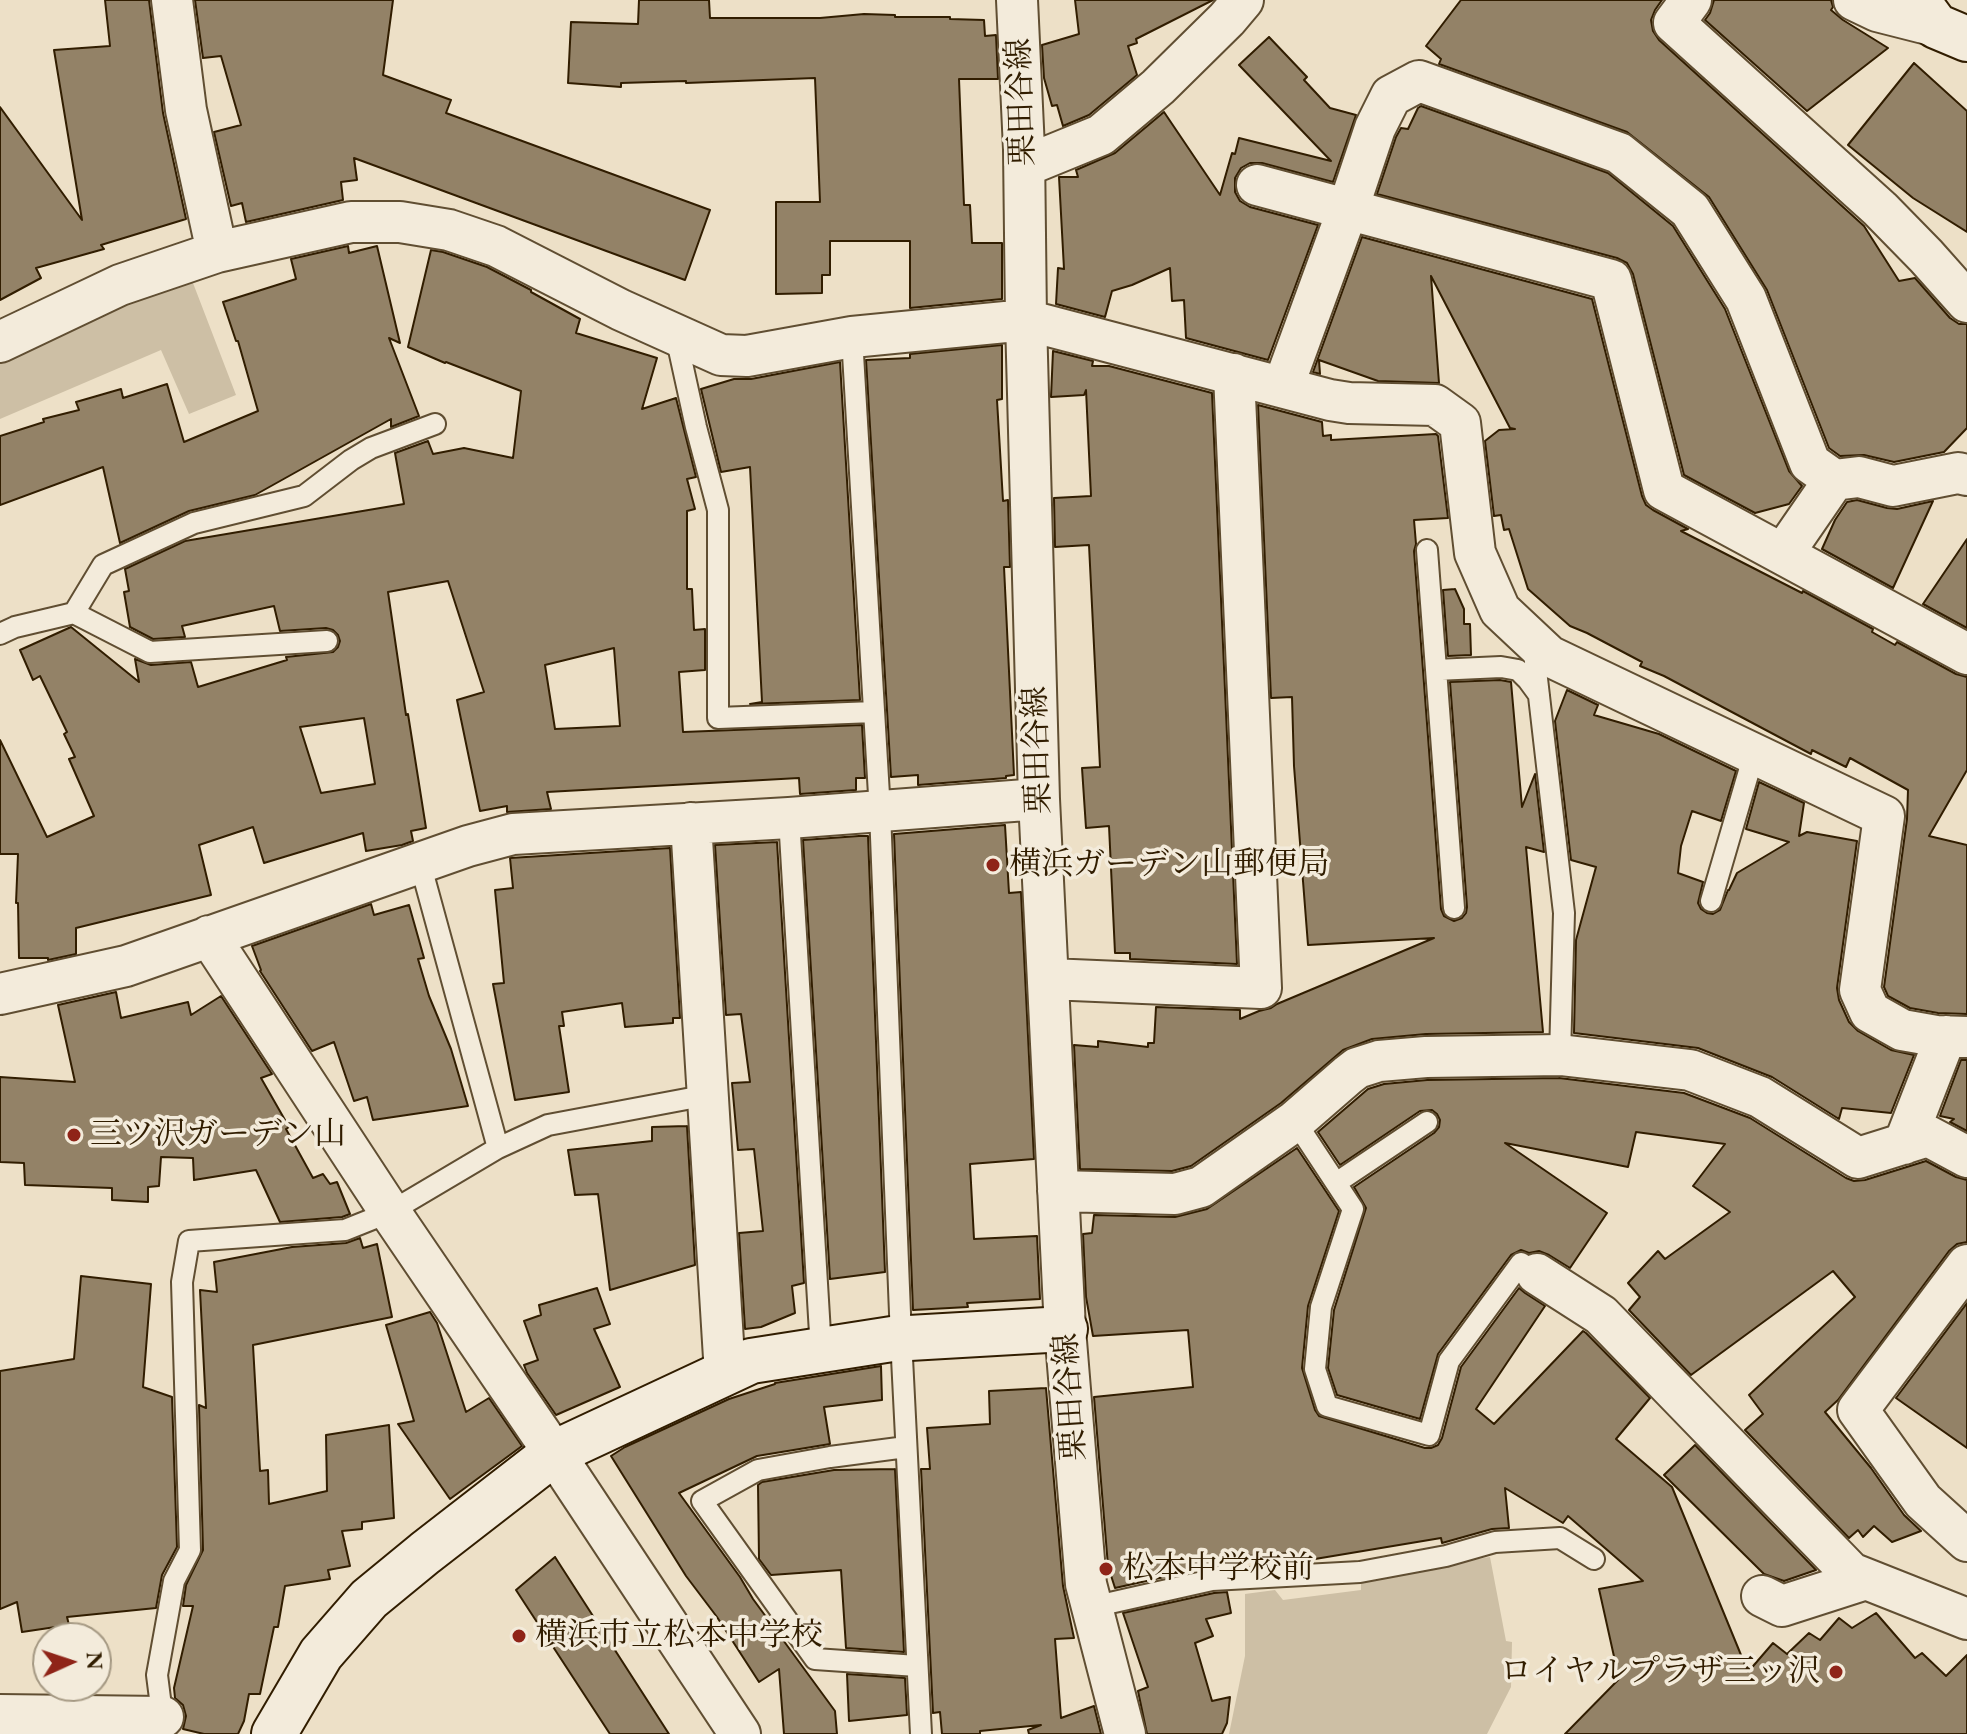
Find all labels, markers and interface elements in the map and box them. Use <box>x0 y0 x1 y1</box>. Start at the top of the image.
street label: 栗田谷線 <box>1001 37 1043 167</box>
street label: 栗田谷線 <box>1017 685 1059 815</box>
place label: 横浜ガーデン山郵便局 <box>1009 846 1329 884</box>
marker: 横浜ガーデン山郵便局 <box>984 856 1002 874</box>
place label: 三ツ沢ガーデン山 <box>90 1116 346 1154</box>
marker: 三ツ沢ガーデン山 <box>65 1126 83 1144</box>
street label: 栗田谷線 <box>1047 1332 1095 1462</box>
place label: 松本中学校前 <box>1122 1550 1314 1588</box>
marker: 松本中学校前 <box>1097 1560 1115 1578</box>
place label: 横浜市立松本中学校 <box>535 1617 823 1655</box>
north arrow <box>32 1622 112 1702</box>
marker: 横浜市立松本中学校 <box>510 1627 528 1645</box>
text: N <box>80 1651 109 1670</box>
place label: ロイヤルプラザ三ッ沢 <box>1500 1653 1820 1691</box>
marker: ロイヤルプラザ三ッ沢 <box>1827 1663 1845 1681</box>

